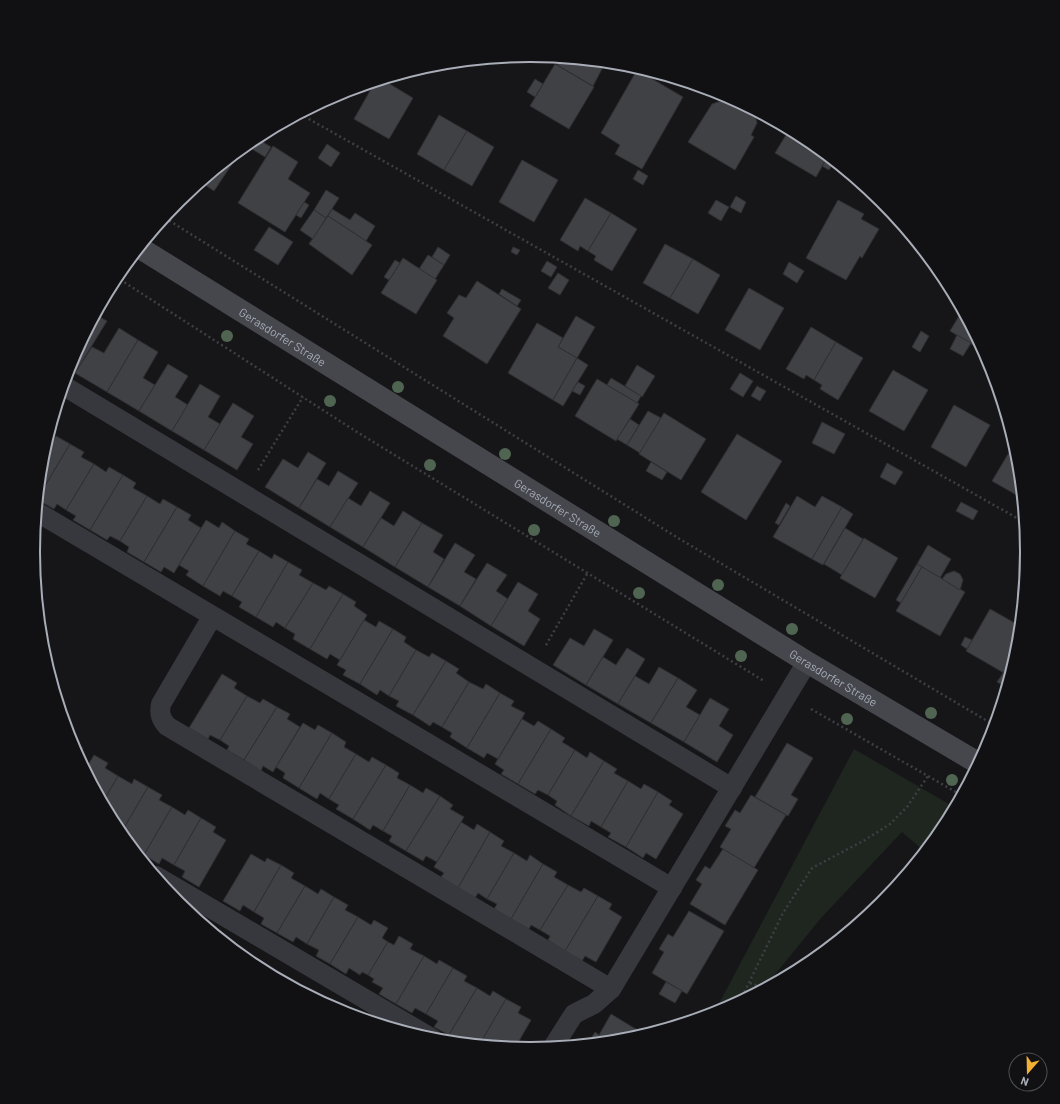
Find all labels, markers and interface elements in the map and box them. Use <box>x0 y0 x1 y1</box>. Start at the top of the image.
street label: Gerasdorfer Straße <box>237 304 329 369</box>
street label: Gerasdorfer Straße <box>512 475 604 540</box>
street label: Gerasdorfer Straße <box>787 646 880 709</box>
north arrow <box>1008 1052 1048 1092</box>
text: N <box>1019 1075 1030 1089</box>

